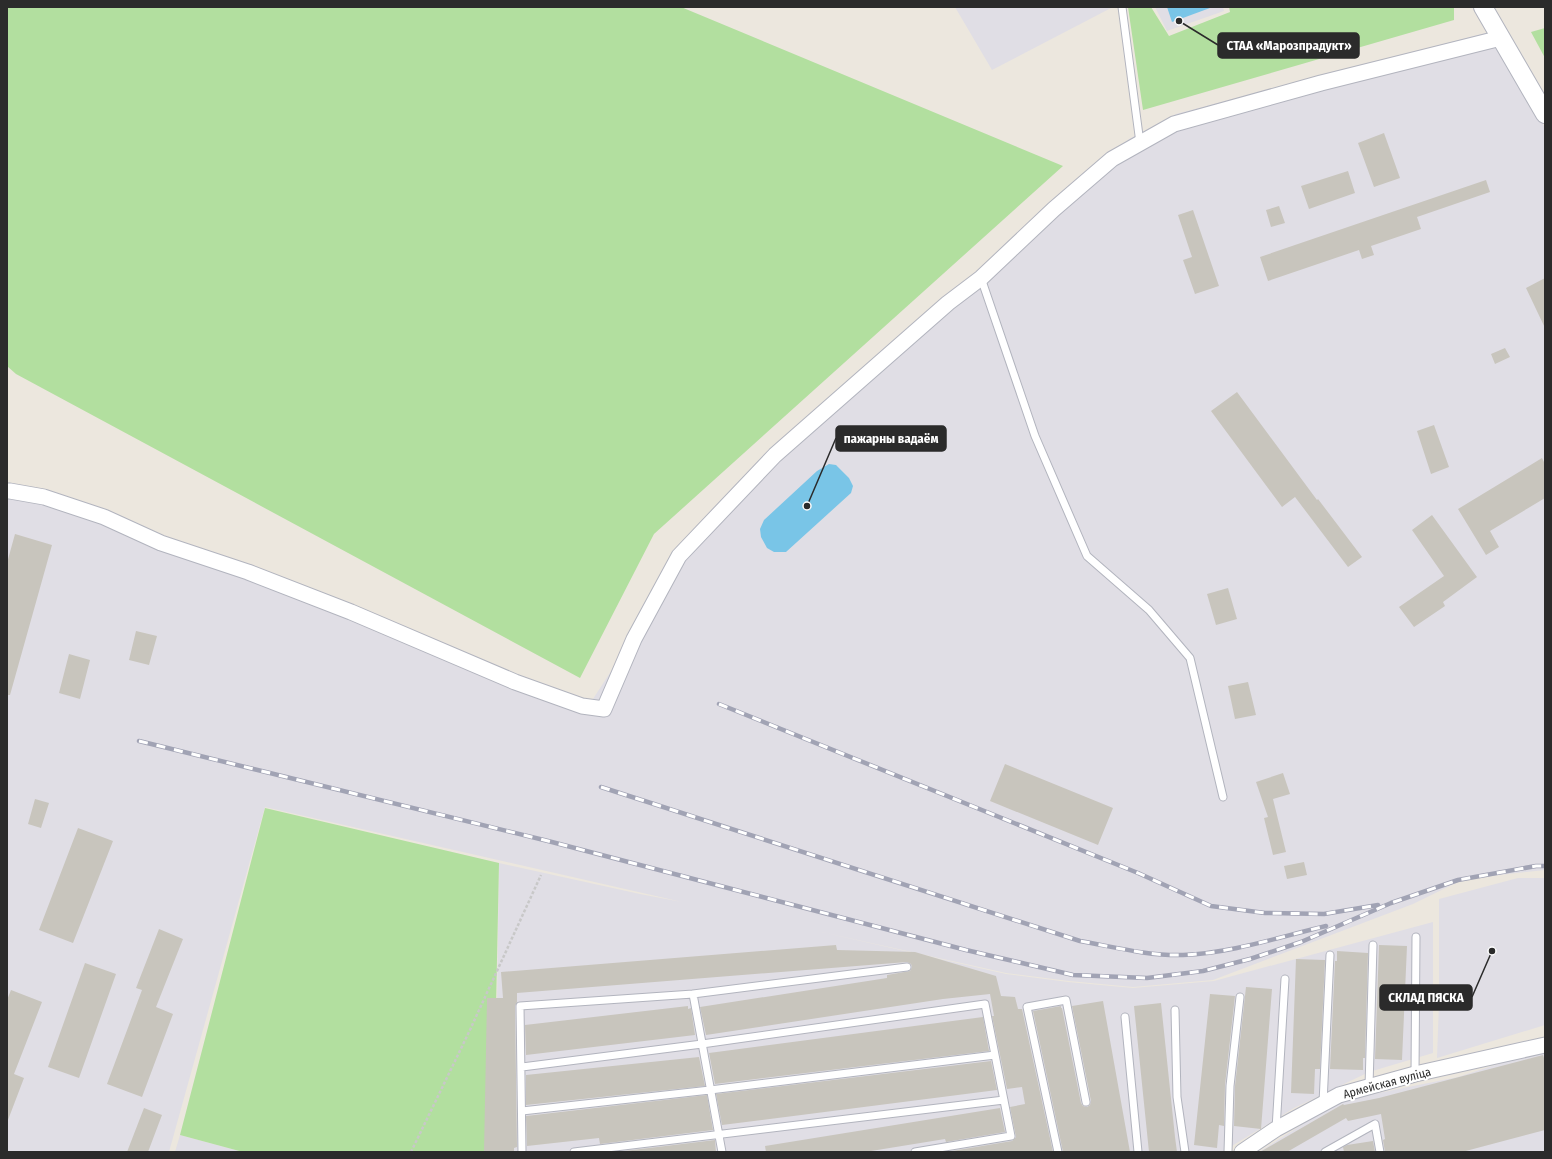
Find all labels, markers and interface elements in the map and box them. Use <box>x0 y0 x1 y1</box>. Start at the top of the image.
callout: СТАА «Марозпрадукт» <box>1218 33 1359 58</box>
text: СТАА «Марозпрадукт» <box>1226 38 1352 53</box>
callout: пажарны вадаём <box>836 426 946 451</box>
text: пажарны вадаём <box>844 431 938 446</box>
callout: СКЛАД ПЯСКА <box>1380 985 1472 1010</box>
text: СКЛАД ПЯСКА <box>1388 990 1465 1005</box>
street label: Армейская вуліца <box>1342 1065 1432 1101</box>

